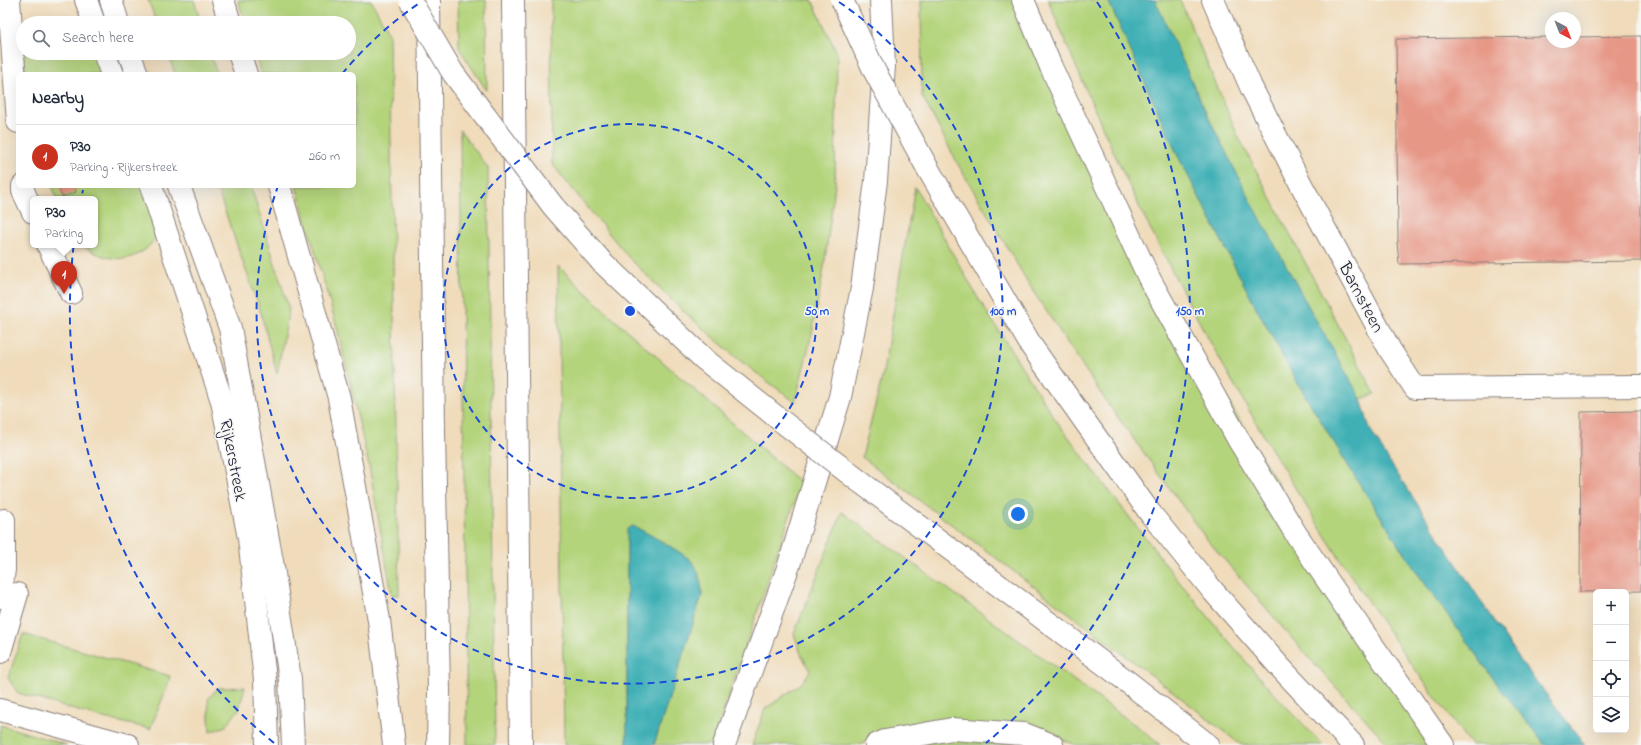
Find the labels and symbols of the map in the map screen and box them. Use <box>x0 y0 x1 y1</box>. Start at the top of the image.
north arrow <box>1545 12 1581 48</box>
street label: Barnsteen <box>1330 257 1390 338</box>
pin: 1 <box>51 261 77 294</box>
text: 50 m <box>805 303 830 321</box>
text: 100 m <box>990 303 1017 321</box>
text: 150 m <box>1176 303 1205 321</box>
centre of rings <box>623 304 637 318</box>
street label: Rijkerstreek <box>211 417 253 504</box>
your location <box>1008 504 1028 524</box>

